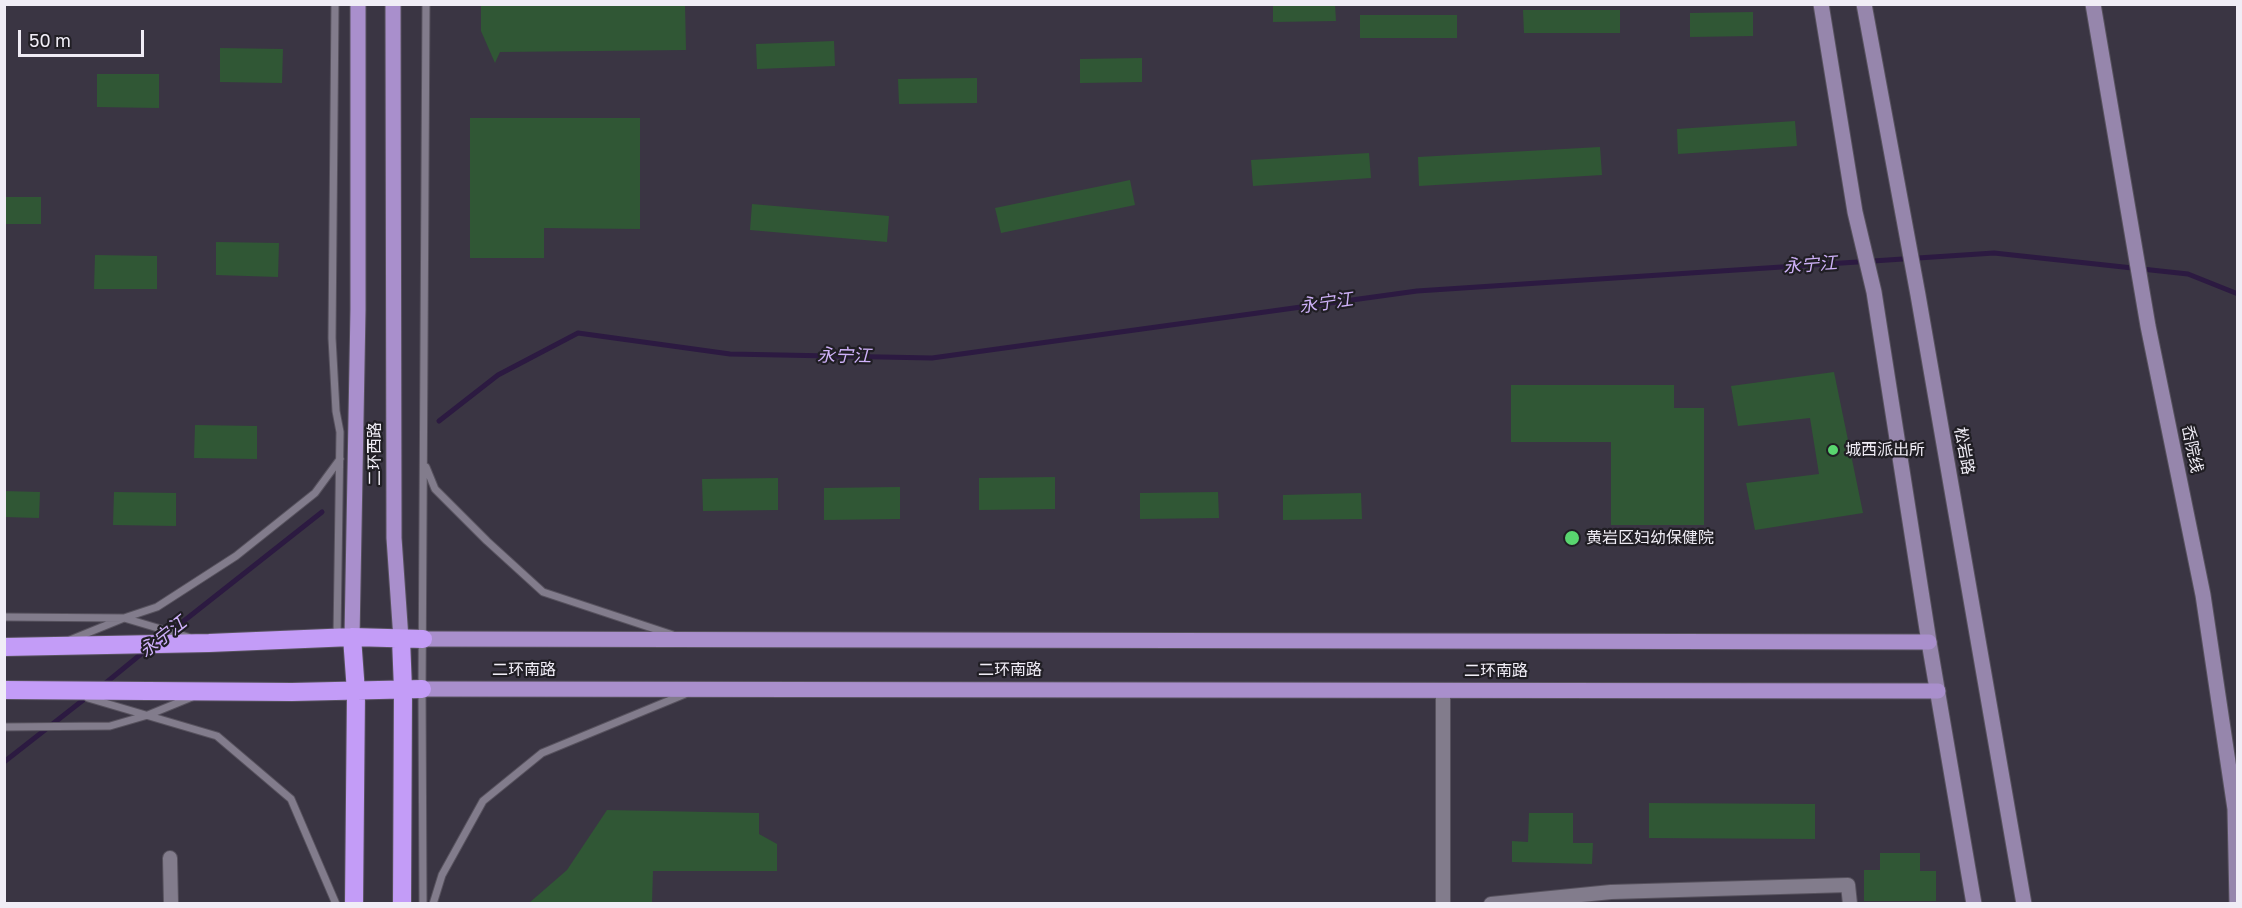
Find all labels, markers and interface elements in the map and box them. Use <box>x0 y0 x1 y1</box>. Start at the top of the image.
scale bar <box>21 18 147 56</box>
text: 50 m <box>29 29 71 51</box>
water label: 永宁江 <box>1782 252 1838 278</box>
water label: 永宁江 <box>1298 289 1354 317</box>
water label: 永宁江 <box>817 345 871 367</box>
street label: 二环西路 <box>365 422 385 486</box>
street label: 岙院线 <box>2178 424 2206 474</box>
street label: 松岩路 <box>1950 426 1978 476</box>
place label: 城西派出所 <box>1845 440 1925 460</box>
marker: 城西派出所 <box>1826 443 1840 457</box>
place label: 黄岩区妇幼保健院 <box>1586 528 1714 548</box>
marker: 黄岩区妇幼保健院 <box>1563 529 1581 547</box>
water label: 永宁江 <box>135 612 191 662</box>
street label: 二环南路 <box>492 660 556 680</box>
street label: 二环南路 <box>978 660 1042 680</box>
street label: 二环南路 <box>1464 661 1528 681</box>

